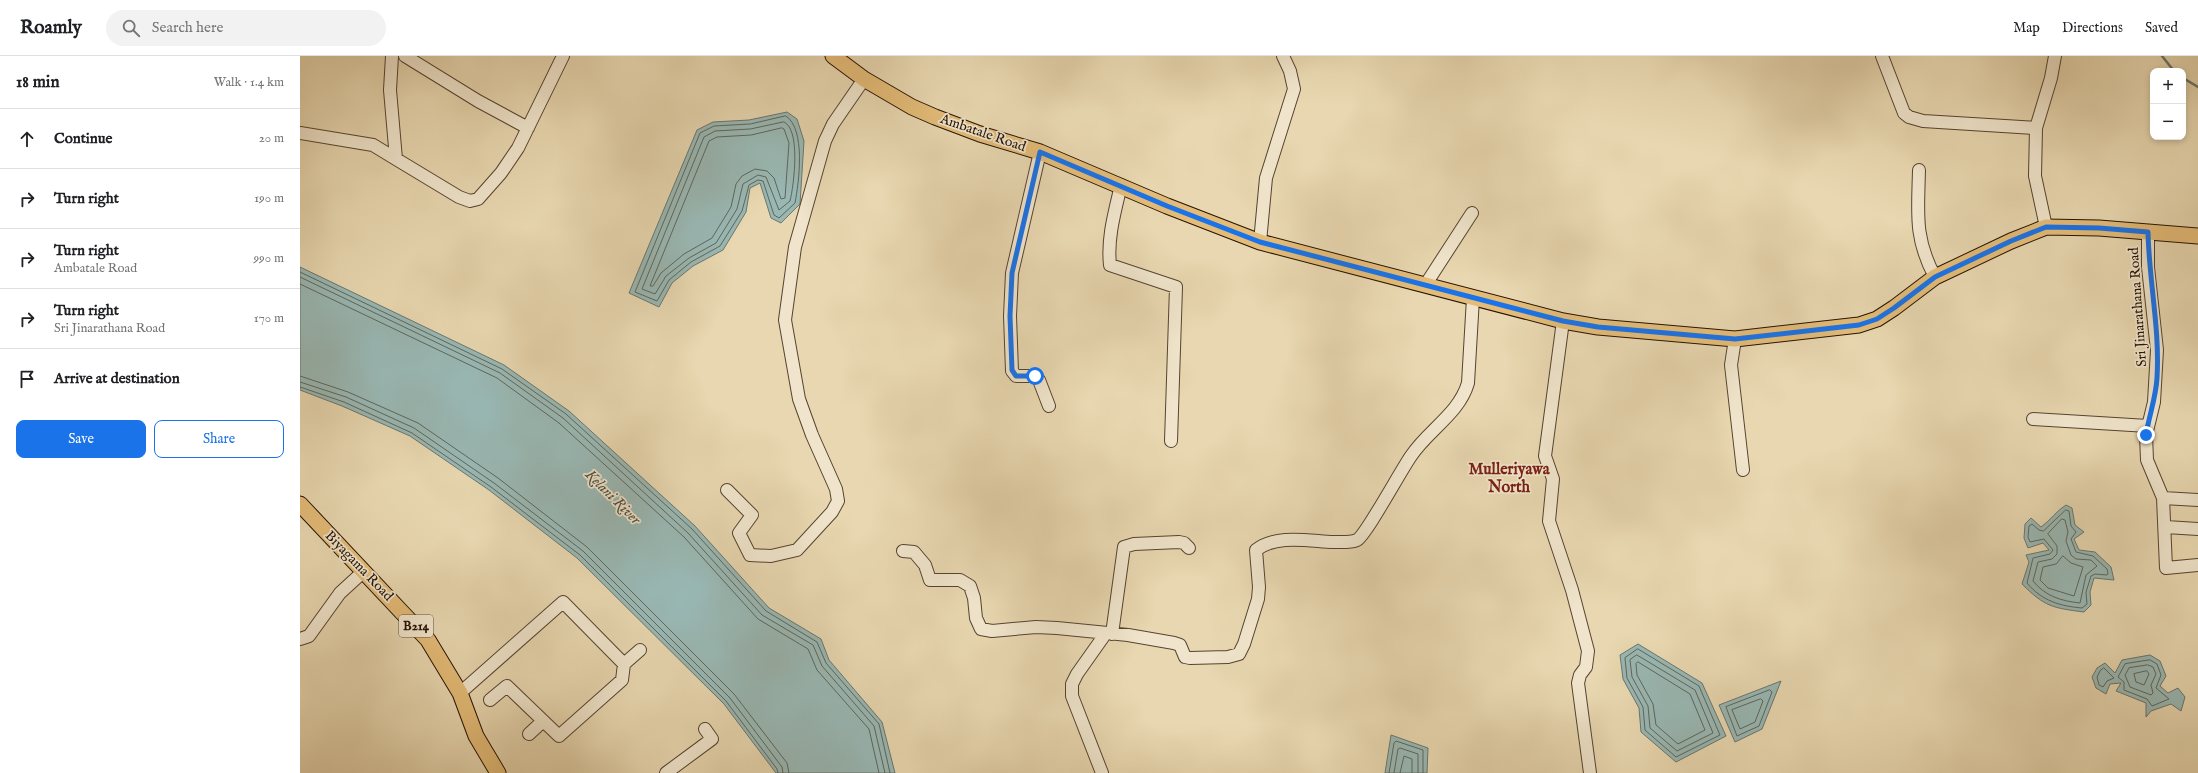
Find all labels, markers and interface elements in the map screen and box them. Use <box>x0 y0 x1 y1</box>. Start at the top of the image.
search box <box>106 10 386 46</box>
text: Roamly <box>20 16 82 40</box>
icon: search <box>120 17 142 39</box>
text: Search here <box>152 18 223 37</box>
text: Map <box>2013 19 2040 37</box>
text: Directions <box>2062 19 2123 37</box>
text: Saved <box>2145 19 2178 37</box>
map controls <box>2150 68 2186 140</box>
button: + <box>2150 68 2186 104</box>
text: 18 min <box>16 72 59 93</box>
text: Walk · 1.4 km <box>214 74 284 91</box>
button: − <box>2150 104 2186 140</box>
street label: Ambatale Road <box>937 110 1029 156</box>
icon: ahead <box>16 128 38 150</box>
text: Continue <box>54 129 112 148</box>
text: 20 m <box>259 130 284 147</box>
icon: right <box>16 188 38 210</box>
text: Turn right <box>54 189 119 208</box>
text: 190 m <box>254 190 284 207</box>
text: Turn right <box>54 241 119 260</box>
street label: Sri Jinarathana Road <box>2125 246 2151 367</box>
icon: right <box>16 248 38 270</box>
text: 990 m <box>253 250 284 267</box>
text: Ambatale Road <box>54 260 137 277</box>
text: Turn right <box>54 301 119 320</box>
icon: right <box>16 308 38 330</box>
text: 170 m <box>254 310 284 327</box>
text: Sri Jinarathana Road <box>54 320 165 337</box>
route start <box>1026 367 1044 385</box>
icon: arrive <box>16 368 38 390</box>
text: Arrive at destination <box>54 369 180 388</box>
button: Save <box>16 420 146 458</box>
button: Share <box>154 420 284 458</box>
route end <box>2137 426 2155 444</box>
district label: Mulleriyawa North <box>1468 460 1551 498</box>
water label: Kelani River <box>581 465 645 529</box>
street label: Biyagama Road <box>321 527 397 605</box>
road number: B214 <box>399 615 433 637</box>

